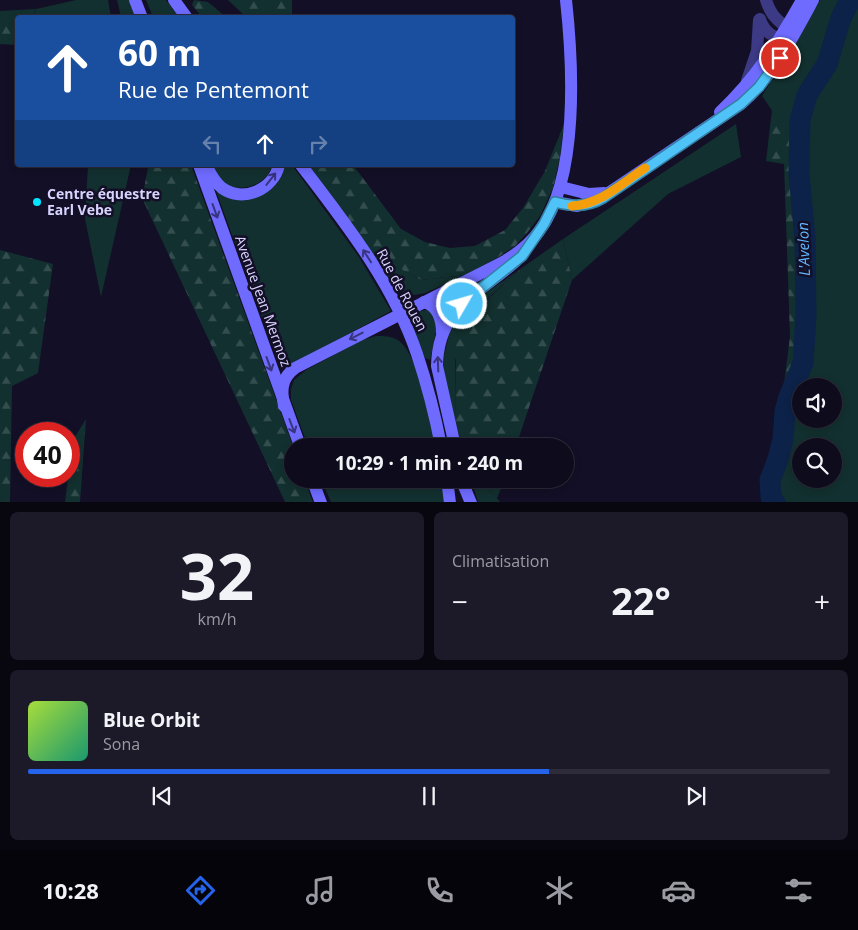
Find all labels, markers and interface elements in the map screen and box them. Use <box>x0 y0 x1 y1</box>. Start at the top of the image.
text: 60 m <box>118 29 201 76</box>
icon: ahead <box>35 35 100 100</box>
pin <box>759 37 801 79</box>
icon: arrive <box>766 44 794 72</box>
text: Rue de Pentemont <box>118 74 309 104</box>
icon: left <box>198 130 226 158</box>
icon: ahead <box>251 130 279 158</box>
icon: right <box>304 130 332 158</box>
one-way arrow <box>266 173 277 186</box>
place label: Centre équestre Earl Vebe <box>47 184 160 219</box>
marker: Centre équestre Earl Vebe <box>31 196 43 208</box>
one-way arrow <box>211 203 220 218</box>
water label: L'Avelon <box>792 222 814 276</box>
street label: Avenue Jean Mermoz <box>231 233 296 369</box>
street label: Rue de Rouen <box>373 245 432 334</box>
one-way arrow <box>362 249 372 263</box>
position arrow <box>435 277 487 329</box>
one-way arrow <box>349 332 364 341</box>
one-way arrow <box>265 356 275 372</box>
one-way arrow <box>433 357 442 373</box>
map controls <box>792 378 842 488</box>
button: sound <box>792 378 842 428</box>
one-way arrow <box>288 418 297 434</box>
speed limit sign: 40 <box>15 422 80 487</box>
button: search <box>792 438 842 488</box>
text: 10:29 · 1 min · 240 m <box>335 450 523 476</box>
text: 32 <box>180 531 254 619</box>
text: Climatisation <box>452 550 549 572</box>
text: 22° <box>611 574 671 626</box>
text: − <box>452 582 468 620</box>
text: + <box>814 582 830 620</box>
text: km/h <box>198 608 236 630</box>
text: Blue Orbit <box>103 707 200 733</box>
text: Sona <box>103 733 140 755</box>
icon: previous <box>148 782 176 810</box>
icon: pause <box>415 782 443 810</box>
icon: next <box>682 782 710 810</box>
icon: directions <box>183 873 218 908</box>
icon: music <box>303 873 338 908</box>
icon: phone <box>422 873 457 908</box>
icon: climate <box>542 873 577 908</box>
icon: car <box>661 873 696 908</box>
icon: filters <box>781 873 816 908</box>
text: 10:28 <box>42 875 99 905</box>

